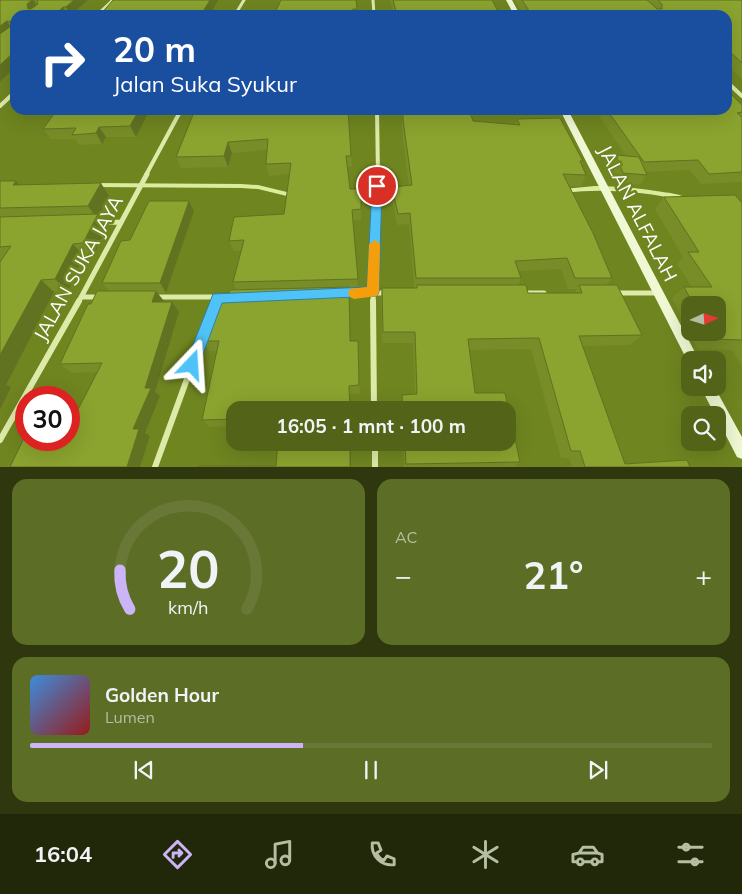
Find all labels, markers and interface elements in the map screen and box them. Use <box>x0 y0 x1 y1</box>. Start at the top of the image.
text: 20 m <box>113 27 196 71</box>
icon: right <box>30 30 95 95</box>
text: Jalan Suka Syukur <box>113 70 297 98</box>
street label: JALAN ALFALAH <box>593 141 683 285</box>
pin <box>356 165 398 207</box>
icon: arrive <box>363 172 391 200</box>
street label: JALAN SUKA JAYA <box>28 191 128 345</box>
north arrow <box>681 296 726 341</box>
map controls <box>681 296 726 451</box>
position arrow <box>165 338 217 390</box>
button: sound <box>681 351 726 396</box>
speed limit sign: 30 <box>15 386 80 451</box>
button: search <box>681 406 726 451</box>
text: 16:05 · 1 mnt · 100 m <box>276 414 466 438</box>
text: AC <box>395 527 418 547</box>
text: 20 <box>157 536 220 601</box>
text: 21° <box>523 551 584 599</box>
text: − <box>395 558 412 593</box>
text: + <box>695 558 712 593</box>
text: km/h <box>168 596 209 618</box>
text: Golden Hour <box>105 683 219 707</box>
text: Lumen <box>105 707 155 727</box>
icon: previous <box>130 756 158 784</box>
icon: pause <box>357 756 385 784</box>
icon: next <box>584 756 612 784</box>
icon: directions <box>160 837 195 872</box>
icon: music <box>262 837 297 872</box>
icon: phone <box>365 837 400 872</box>
icon: climate <box>468 837 503 872</box>
icon: car <box>570 837 605 872</box>
icon: filters <box>673 837 708 872</box>
text: 16:04 <box>34 840 92 868</box>

